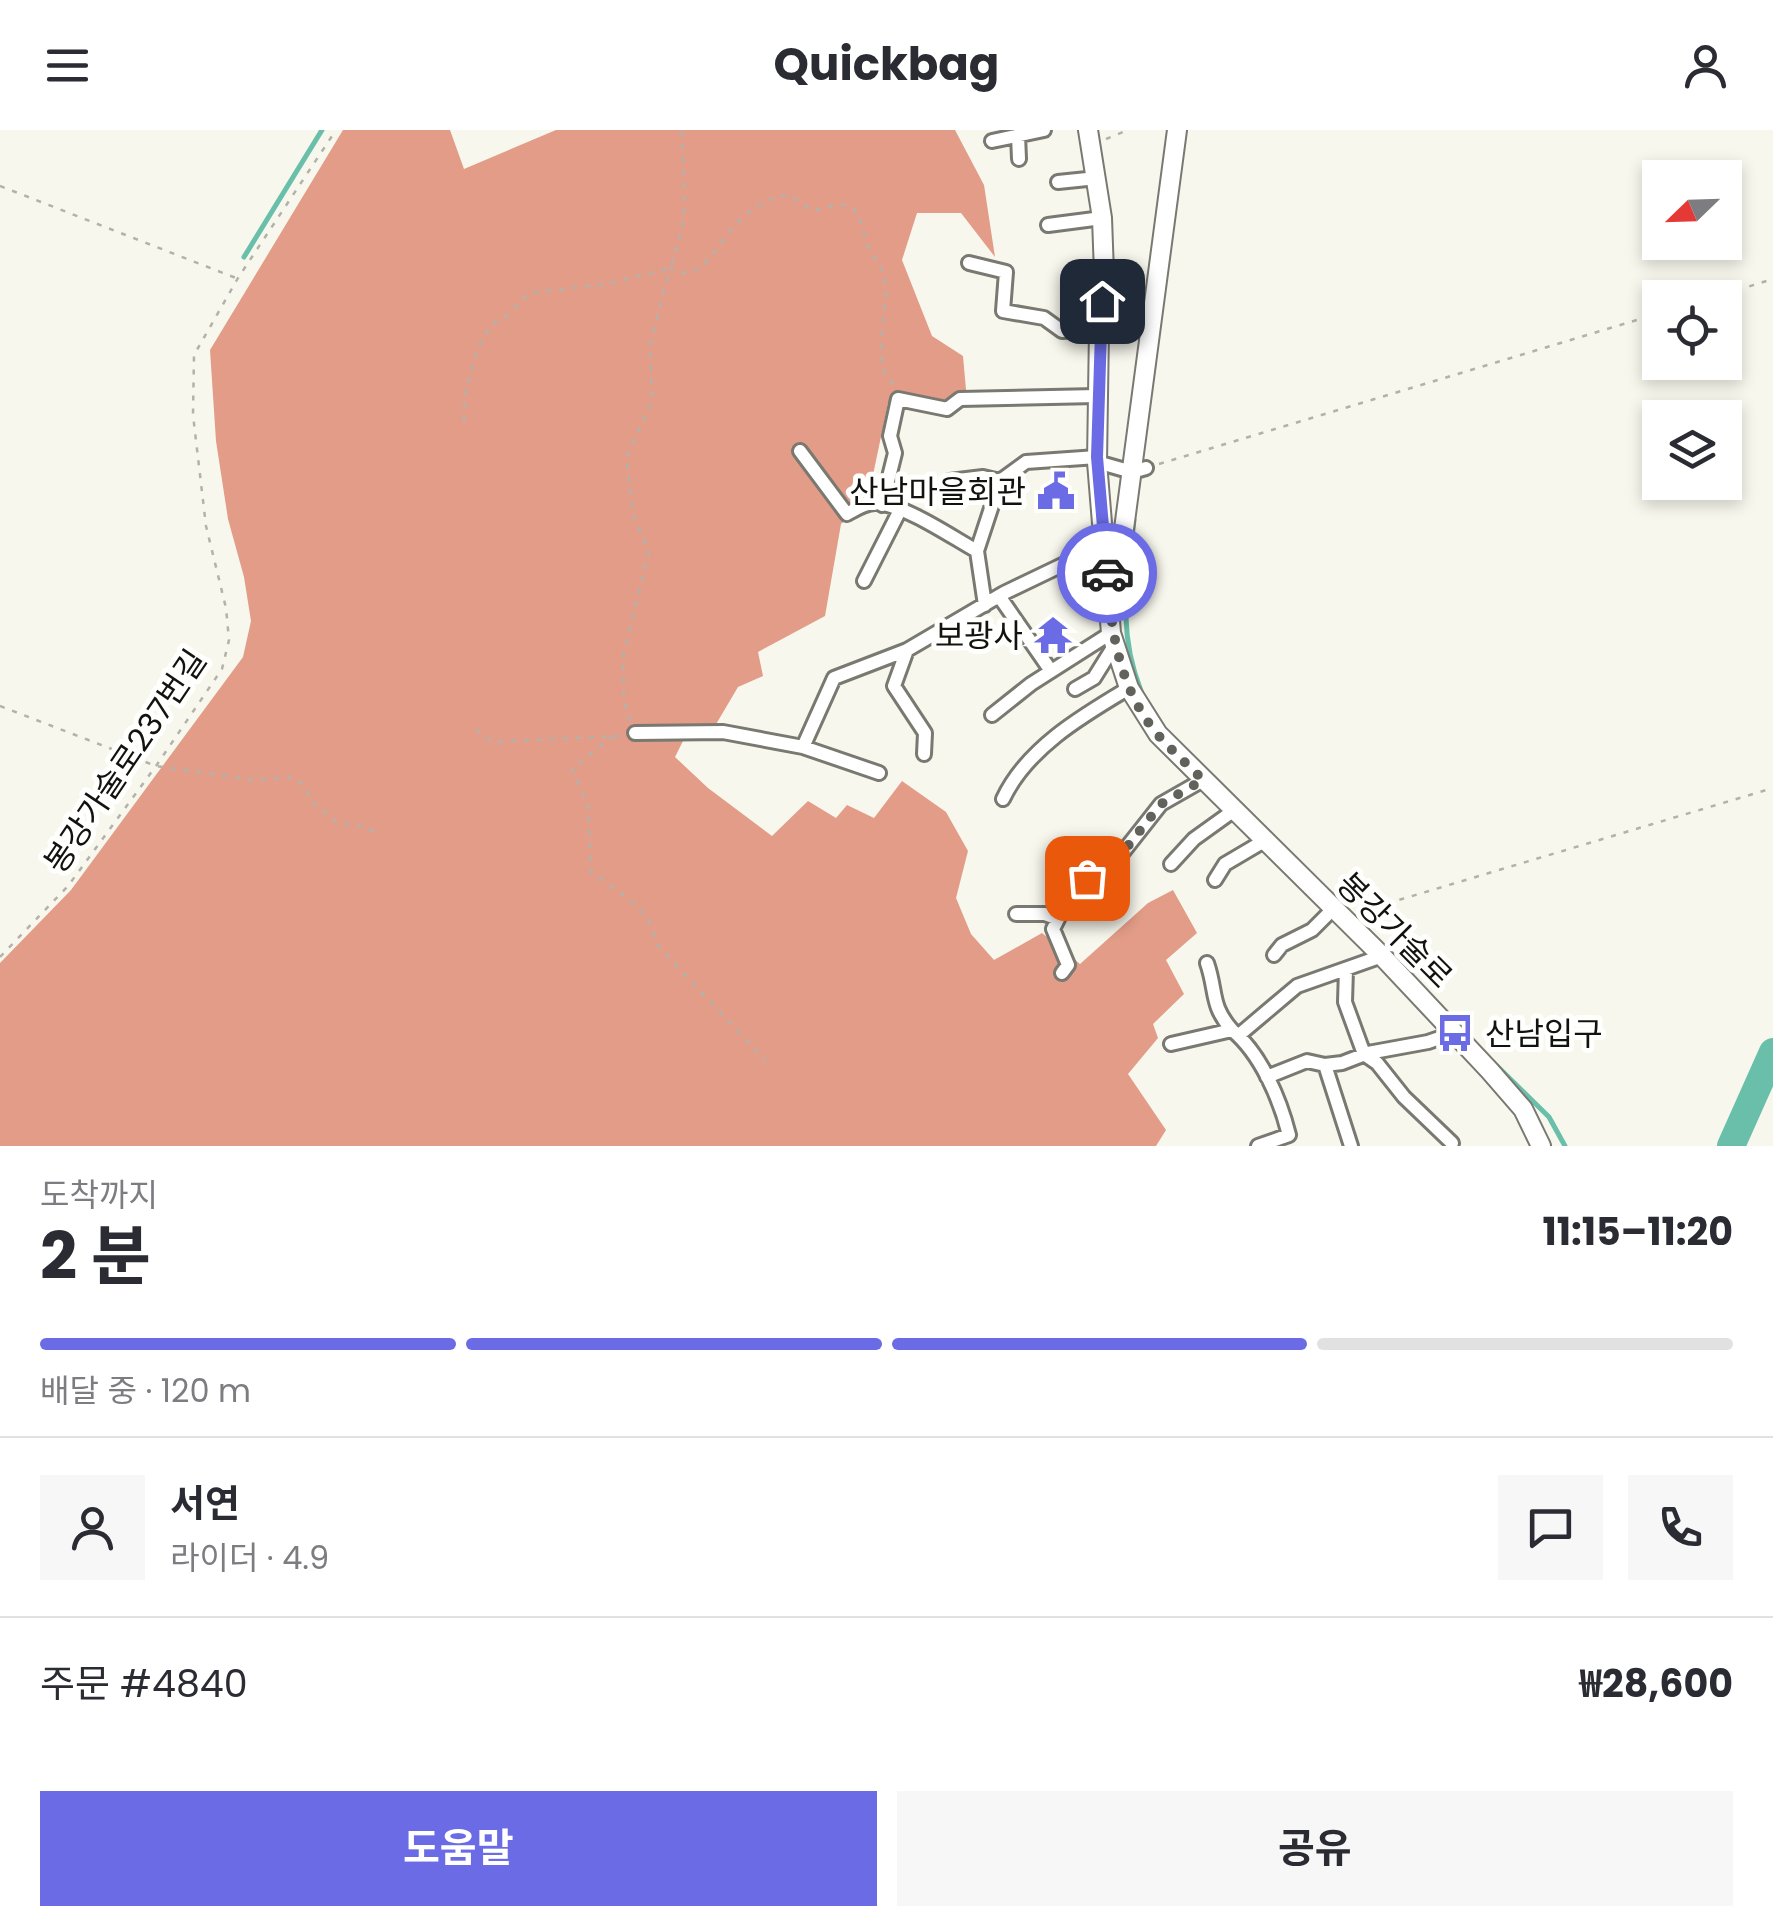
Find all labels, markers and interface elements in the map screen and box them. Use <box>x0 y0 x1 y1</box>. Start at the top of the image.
text: Quickbag <box>774 33 999 96</box>
icon: menu <box>40 38 95 93</box>
icon: person <box>1678 38 1733 93</box>
north arrow <box>1642 160 1742 260</box>
map controls <box>1642 160 1742 500</box>
pin <box>1060 259 1145 344</box>
icon: home <box>1075 274 1130 329</box>
button: locate <box>1642 280 1742 380</box>
button: layers <box>1642 400 1742 500</box>
place label: 산남마을회관 <box>849 469 1026 514</box>
public building icon: 산남마을회관 <box>1035 470 1077 512</box>
courier <box>1057 523 1157 623</box>
icon: car <box>1080 546 1135 601</box>
place label: 보광사 <box>935 613 1023 658</box>
temple icon: 보광사 <box>1032 614 1074 656</box>
street label: 봉강가술로237번길 <box>33 640 217 882</box>
pin <box>1045 836 1130 921</box>
icon: bag <box>1060 851 1115 906</box>
street label: 봉강가술로 <box>1327 862 1463 998</box>
place label: 산남입구 <box>1485 1011 1603 1056</box>
bus stop icon: 산남입구 <box>1434 1012 1476 1054</box>
text: 도착까지 <box>40 1172 158 1217</box>
text: 11:15–11:20 <box>1542 1205 1733 1258</box>
text: 2 분 <box>40 1211 151 1302</box>
text: 배달 중 · 120 m <box>40 1368 251 1413</box>
button: person <box>40 1475 145 1580</box>
button: chat <box>1498 1475 1603 1580</box>
button: phone <box>1628 1475 1733 1580</box>
text: 서연 <box>170 1477 240 1530</box>
text: 라이더 · 4.9 <box>170 1535 329 1580</box>
text: 주문 #4840 <box>40 1657 248 1710</box>
text: ₩28,600 <box>1580 1657 1733 1710</box>
button: 도움말 <box>40 1791 877 1906</box>
button: 공유 <box>897 1791 1733 1906</box>

